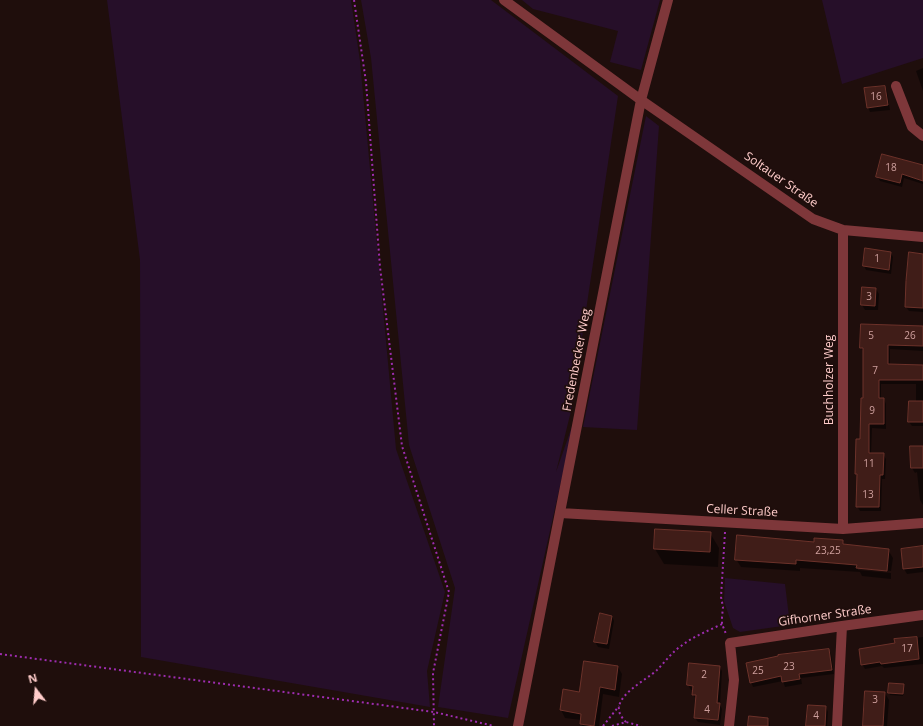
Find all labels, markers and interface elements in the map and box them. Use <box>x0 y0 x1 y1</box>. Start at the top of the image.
house number: 16 <box>870 91 882 103</box>
street label: Soltauer Straße <box>741 149 821 211</box>
house number: 18 <box>885 162 897 174</box>
house number: 1 <box>874 253 880 265</box>
house number: 3 <box>866 291 872 303</box>
street label: Fredenbecker Weg <box>560 307 594 413</box>
house number: 5 <box>868 330 874 342</box>
house number: 26 <box>904 330 916 342</box>
street label: Buchholzer Weg <box>823 335 837 425</box>
house number: 7 <box>872 365 878 377</box>
house number: 9 <box>869 405 875 417</box>
house number: 11 <box>863 458 875 470</box>
house number: 13 <box>862 489 874 501</box>
street label: Celler Straße <box>706 502 778 520</box>
house number: 23,25 <box>815 545 841 557</box>
street label: Gifhorner Straße <box>777 602 873 630</box>
house number: 17 <box>901 643 913 655</box>
house number: 23 <box>783 661 795 673</box>
house number: 25 <box>752 665 764 677</box>
house number: 2 <box>701 669 707 681</box>
north arrow <box>16 670 56 710</box>
text: N <box>26 670 39 686</box>
house number: 3 <box>872 694 878 706</box>
house number: 4 <box>704 704 710 716</box>
house number: 4 <box>813 710 819 722</box>

